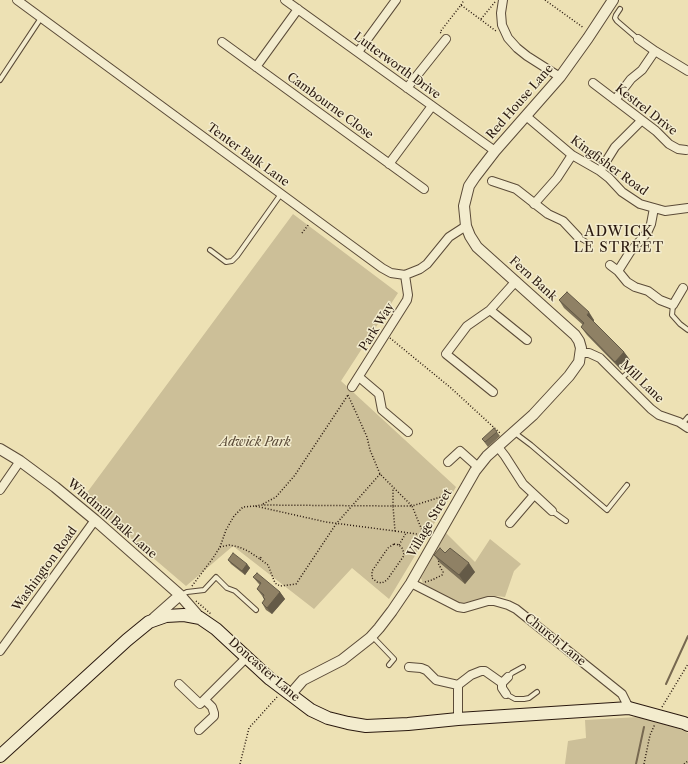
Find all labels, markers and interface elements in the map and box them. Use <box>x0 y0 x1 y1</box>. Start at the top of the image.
street label: Lutterworth Drive <box>351 30 443 102</box>
street label: Red House Lane <box>484 62 556 142</box>
street label: Cambourne Close <box>284 70 376 142</box>
street label: Kestrel Drive <box>612 81 680 139</box>
street label: Tenter Balk Lane <box>204 120 292 190</box>
street label: Kingfisher Road <box>568 133 650 199</box>
district label: ADWICK LE STREET <box>574 224 664 256</box>
street label: Fern Bank <box>506 254 560 304</box>
street label: Park Way <box>357 300 397 354</box>
street label: Mill Lane <box>617 358 667 406</box>
park label: Adwick Park <box>220 436 290 450</box>
street label: Windmill Balk Lane <box>64 476 160 562</box>
street label: Village Street <box>405 487 455 559</box>
street label: Washington Road <box>10 524 80 614</box>
street label: Church Lane <box>522 611 588 669</box>
street label: Doncaster Lane <box>225 635 303 705</box>

